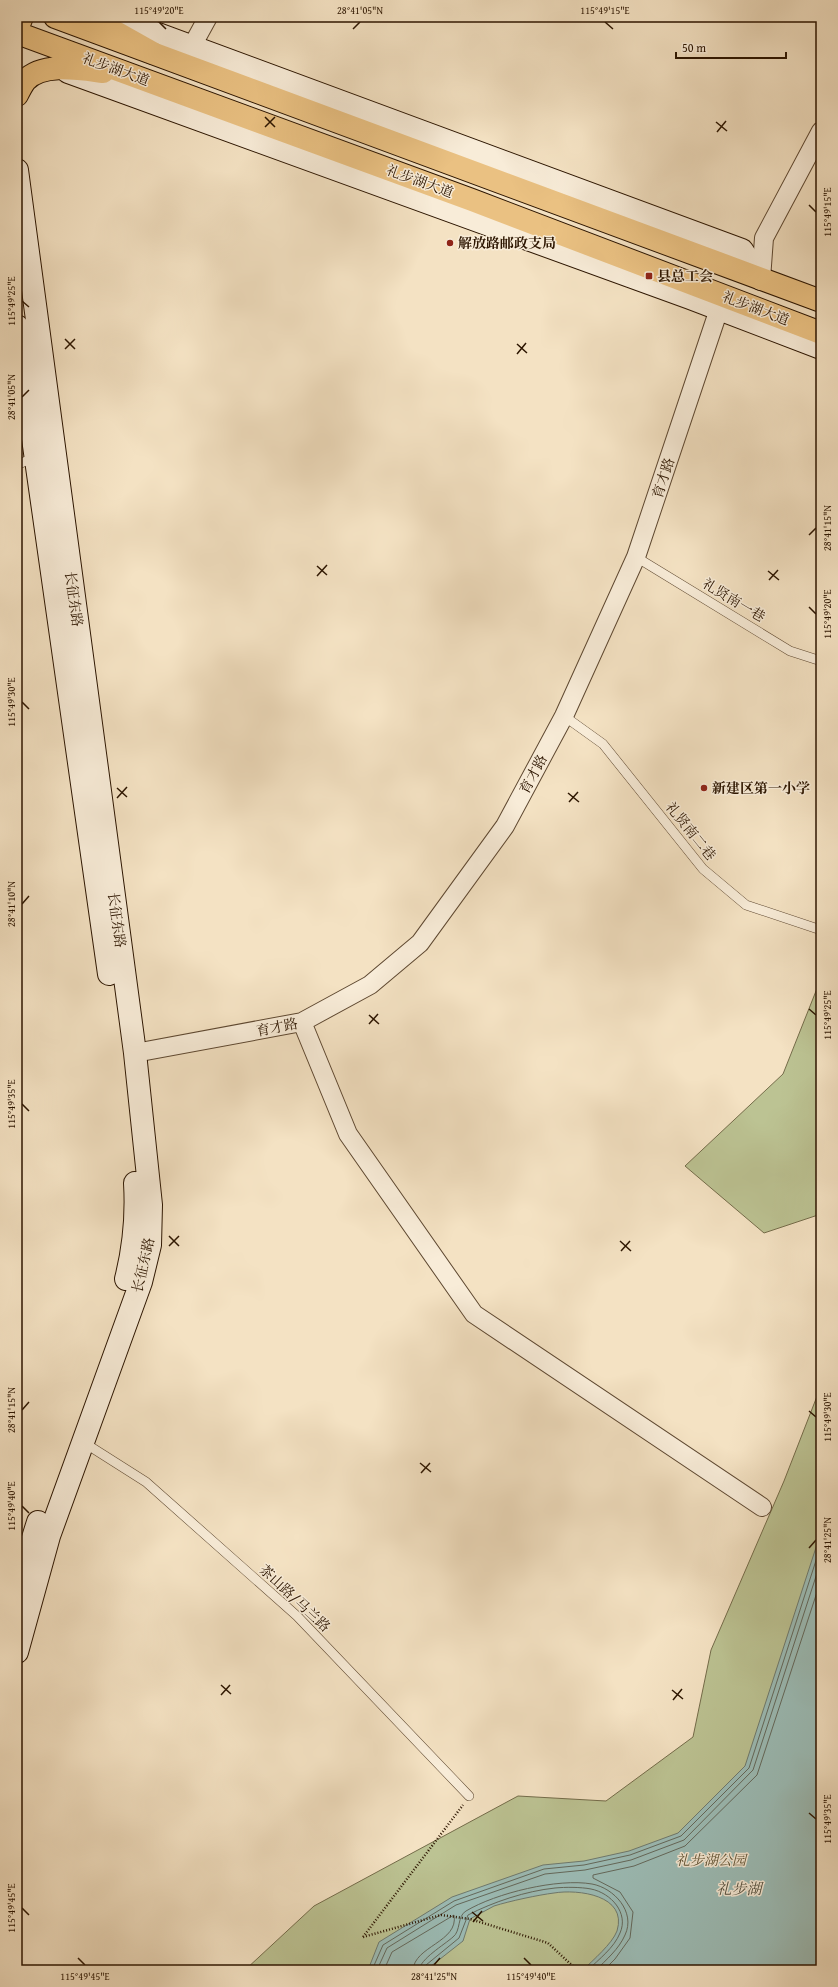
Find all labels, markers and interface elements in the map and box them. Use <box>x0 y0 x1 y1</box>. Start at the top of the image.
text: 115°49'20"E <box>134 3 184 18</box>
text: 28°41'05"N <box>337 3 383 18</box>
text: 115°49'15"E <box>580 3 630 18</box>
scale bar <box>676 34 786 60</box>
text: 50 m <box>682 39 706 56</box>
street label: 礼步湖大道 <box>80 48 152 90</box>
street label: 礼步湖大道 <box>384 160 456 202</box>
text: 115°49'15"E <box>820 187 835 237</box>
place label: 解放路邮政支局 <box>458 233 556 253</box>
marker: 解放路邮政支局 <box>445 238 455 248</box>
place label: 县总工会 <box>657 266 713 286</box>
marker: 县总工会 <box>644 271 654 281</box>
text: 115°49'25"E <box>4 276 19 326</box>
street label: 礼步湖大道 <box>720 286 792 330</box>
text: 28°41'05"N <box>4 374 19 420</box>
street label: 育才路 <box>647 455 679 501</box>
text: 28°41'15"N <box>820 505 835 551</box>
street label: 长征东路 <box>60 570 88 628</box>
street label: 礼贤南一巷 <box>699 573 769 627</box>
text: 115°49'20"E <box>820 589 835 639</box>
text: 115°49'30"E <box>4 677 19 727</box>
street label: 育才路 <box>514 751 552 797</box>
place label: 新建区第一小学 <box>712 778 810 798</box>
marker: 新建区第一小学 <box>699 783 709 793</box>
street label: 礼贤南二巷 <box>661 798 721 864</box>
text: 28°41'10"N <box>4 881 19 927</box>
street label: 长征东路 <box>103 891 131 949</box>
text: 115°49'25"E <box>820 990 835 1040</box>
street label: 育才路 <box>254 1013 300 1041</box>
text: 115°49'35"E <box>4 1079 19 1129</box>
street label: 长征东路 <box>127 1235 159 1295</box>
text: 28°41'15"N <box>4 1387 19 1433</box>
text: 115°49'30"E <box>820 1392 835 1442</box>
text: 115°49'40"E <box>4 1481 19 1531</box>
text: 28°41'25"N <box>820 1517 835 1563</box>
street label: 茶山路/马兰路 <box>255 1560 335 1636</box>
text: 115°49'35"E <box>820 1794 835 1844</box>
park label: 礼步湖公园 <box>676 1850 748 1870</box>
water label: 礼步湖 <box>716 1878 764 1899</box>
text: 115°49'45"E <box>4 1883 19 1933</box>
text: 115°49'45"E <box>60 1969 110 1984</box>
text: 28°41'25"N <box>411 1969 457 1984</box>
text: 115°49'40"E <box>506 1969 556 1984</box>

